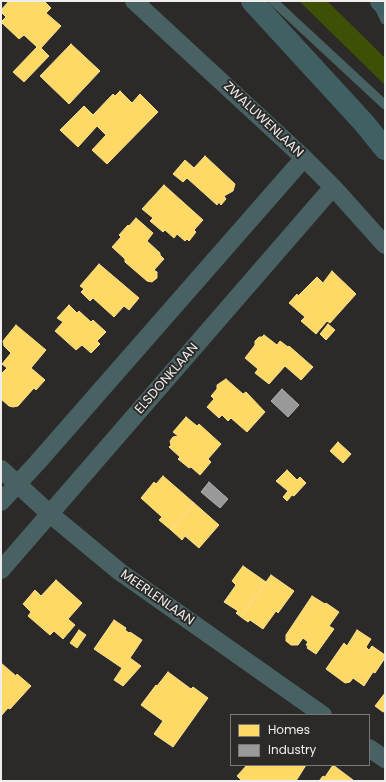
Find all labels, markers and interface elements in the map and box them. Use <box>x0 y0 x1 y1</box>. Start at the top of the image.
street label: ZWALUWENLAAN <box>220 79 306 161</box>
street label: ELSDONKLAAN <box>132 340 202 418</box>
street label: MEERLENLAAN <box>117 567 197 629</box>
legend <box>230 714 370 766</box>
text: Homes <box>268 721 310 738</box>
text: Industry <box>268 741 316 758</box>

